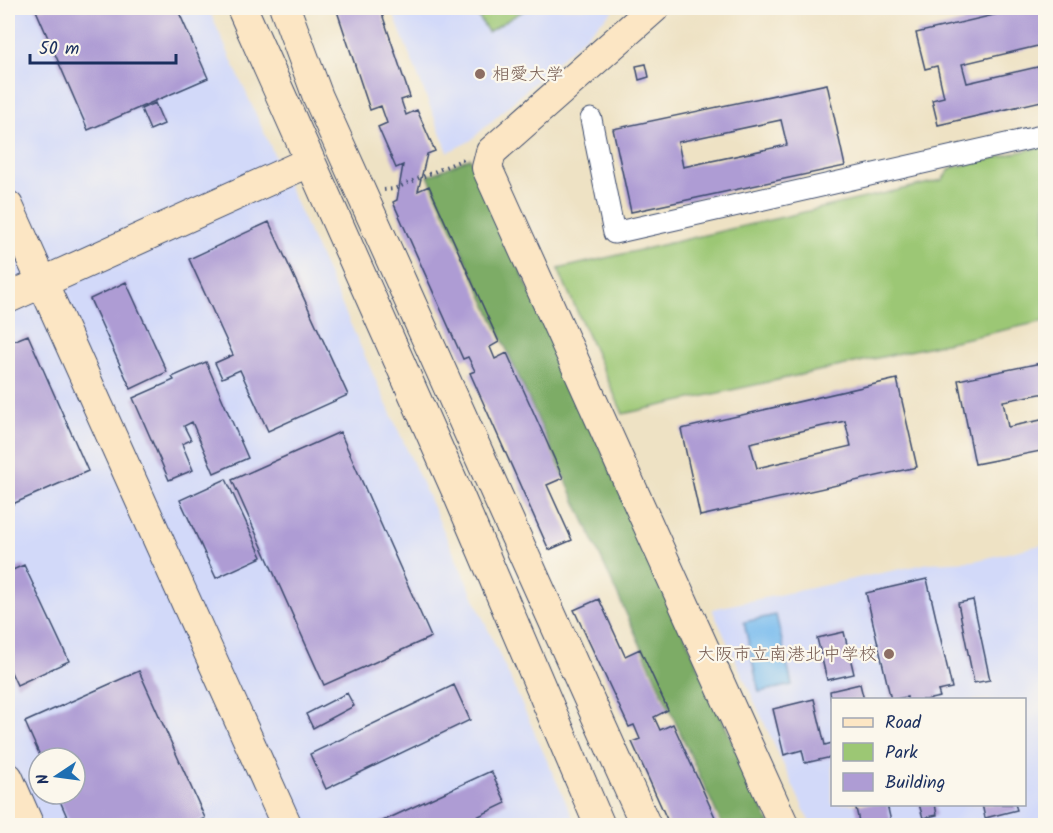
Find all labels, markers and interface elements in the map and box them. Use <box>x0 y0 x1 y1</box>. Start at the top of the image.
scale bar <box>30 27 176 65</box>
text: 50 m <box>39 35 79 64</box>
place label: 相愛大学 <box>492 61 564 90</box>
marker: 相愛大学 <box>473 67 487 81</box>
place label: 大阪市立南港北中学校 <box>697 641 877 670</box>
marker: 大阪市立南港北中学校 <box>882 647 896 661</box>
legend <box>831 698 1026 806</box>
text: Road <box>885 709 922 738</box>
text: Park <box>885 739 918 768</box>
north arrow <box>27 746 87 806</box>
text: Building <box>885 769 945 798</box>
text: N <box>31 771 57 787</box>

